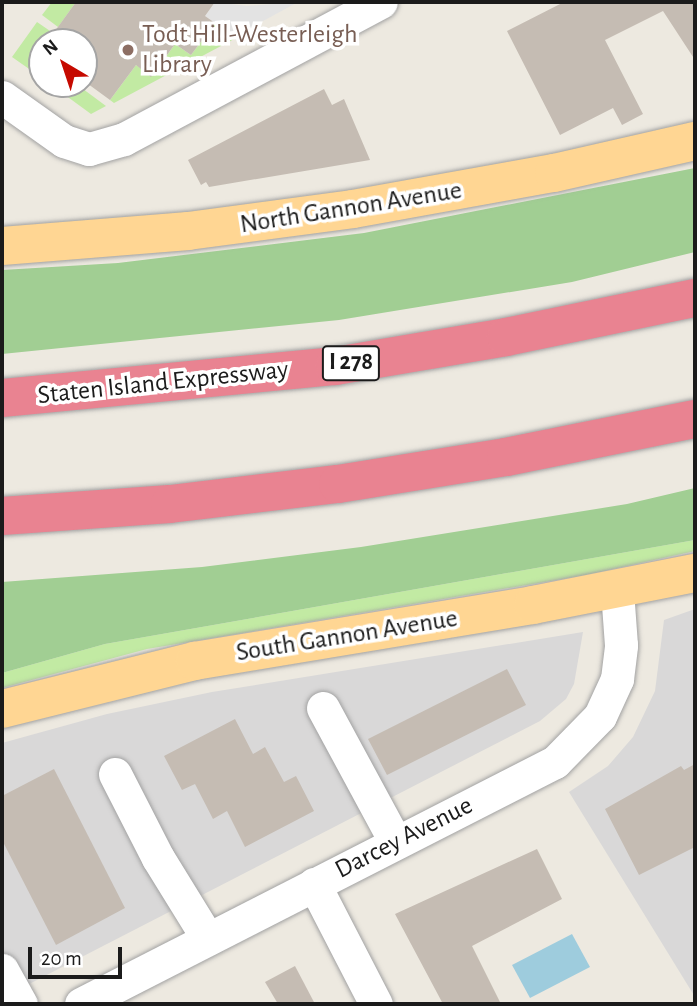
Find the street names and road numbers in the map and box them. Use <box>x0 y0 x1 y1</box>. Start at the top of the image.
street label: North Gannon Avenue <box>238 175 464 241</box>
road number: I 278 <box>321 342 381 384</box>
street label: Staten Island Expressway <box>36 354 290 412</box>
street label: South Gannon Avenue <box>234 603 460 669</box>
street label: Darcey Avenue <box>330 790 478 886</box>

